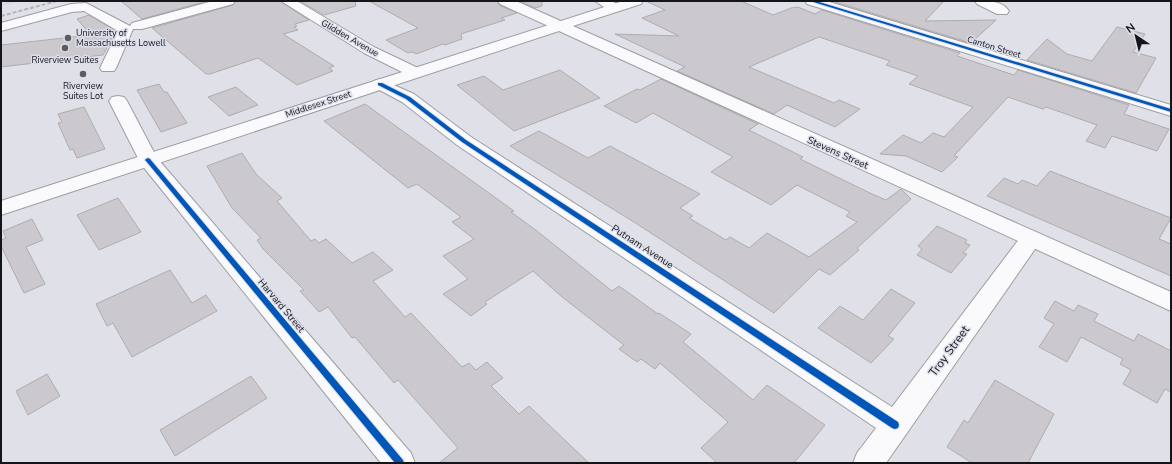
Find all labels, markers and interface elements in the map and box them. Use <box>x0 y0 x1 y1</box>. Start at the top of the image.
north arrow <box>1116 16 1156 56</box>
street label: Glidden Avenue <box>319 17 381 59</box>
text: N <box>1123 20 1138 37</box>
place label: University of Massachusetts Lowell <box>76 27 166 49</box>
marker: University of Massachusetts Lowell <box>63 33 73 43</box>
street label: Canton Street <box>966 33 1023 61</box>
marker: Riverview Suites <box>60 43 70 53</box>
place label: Riverview Suites <box>31 54 99 66</box>
marker: Riverview Suites Lot <box>78 69 88 79</box>
place label: Riverview Suites Lot <box>63 80 104 102</box>
street label: Middlesex Street <box>284 87 353 120</box>
street label: Stevens Street <box>805 133 871 173</box>
street label: Putnam Avenue <box>609 221 676 272</box>
street label: Harvard Street <box>255 276 308 336</box>
street label: Troy Street <box>925 322 973 380</box>

